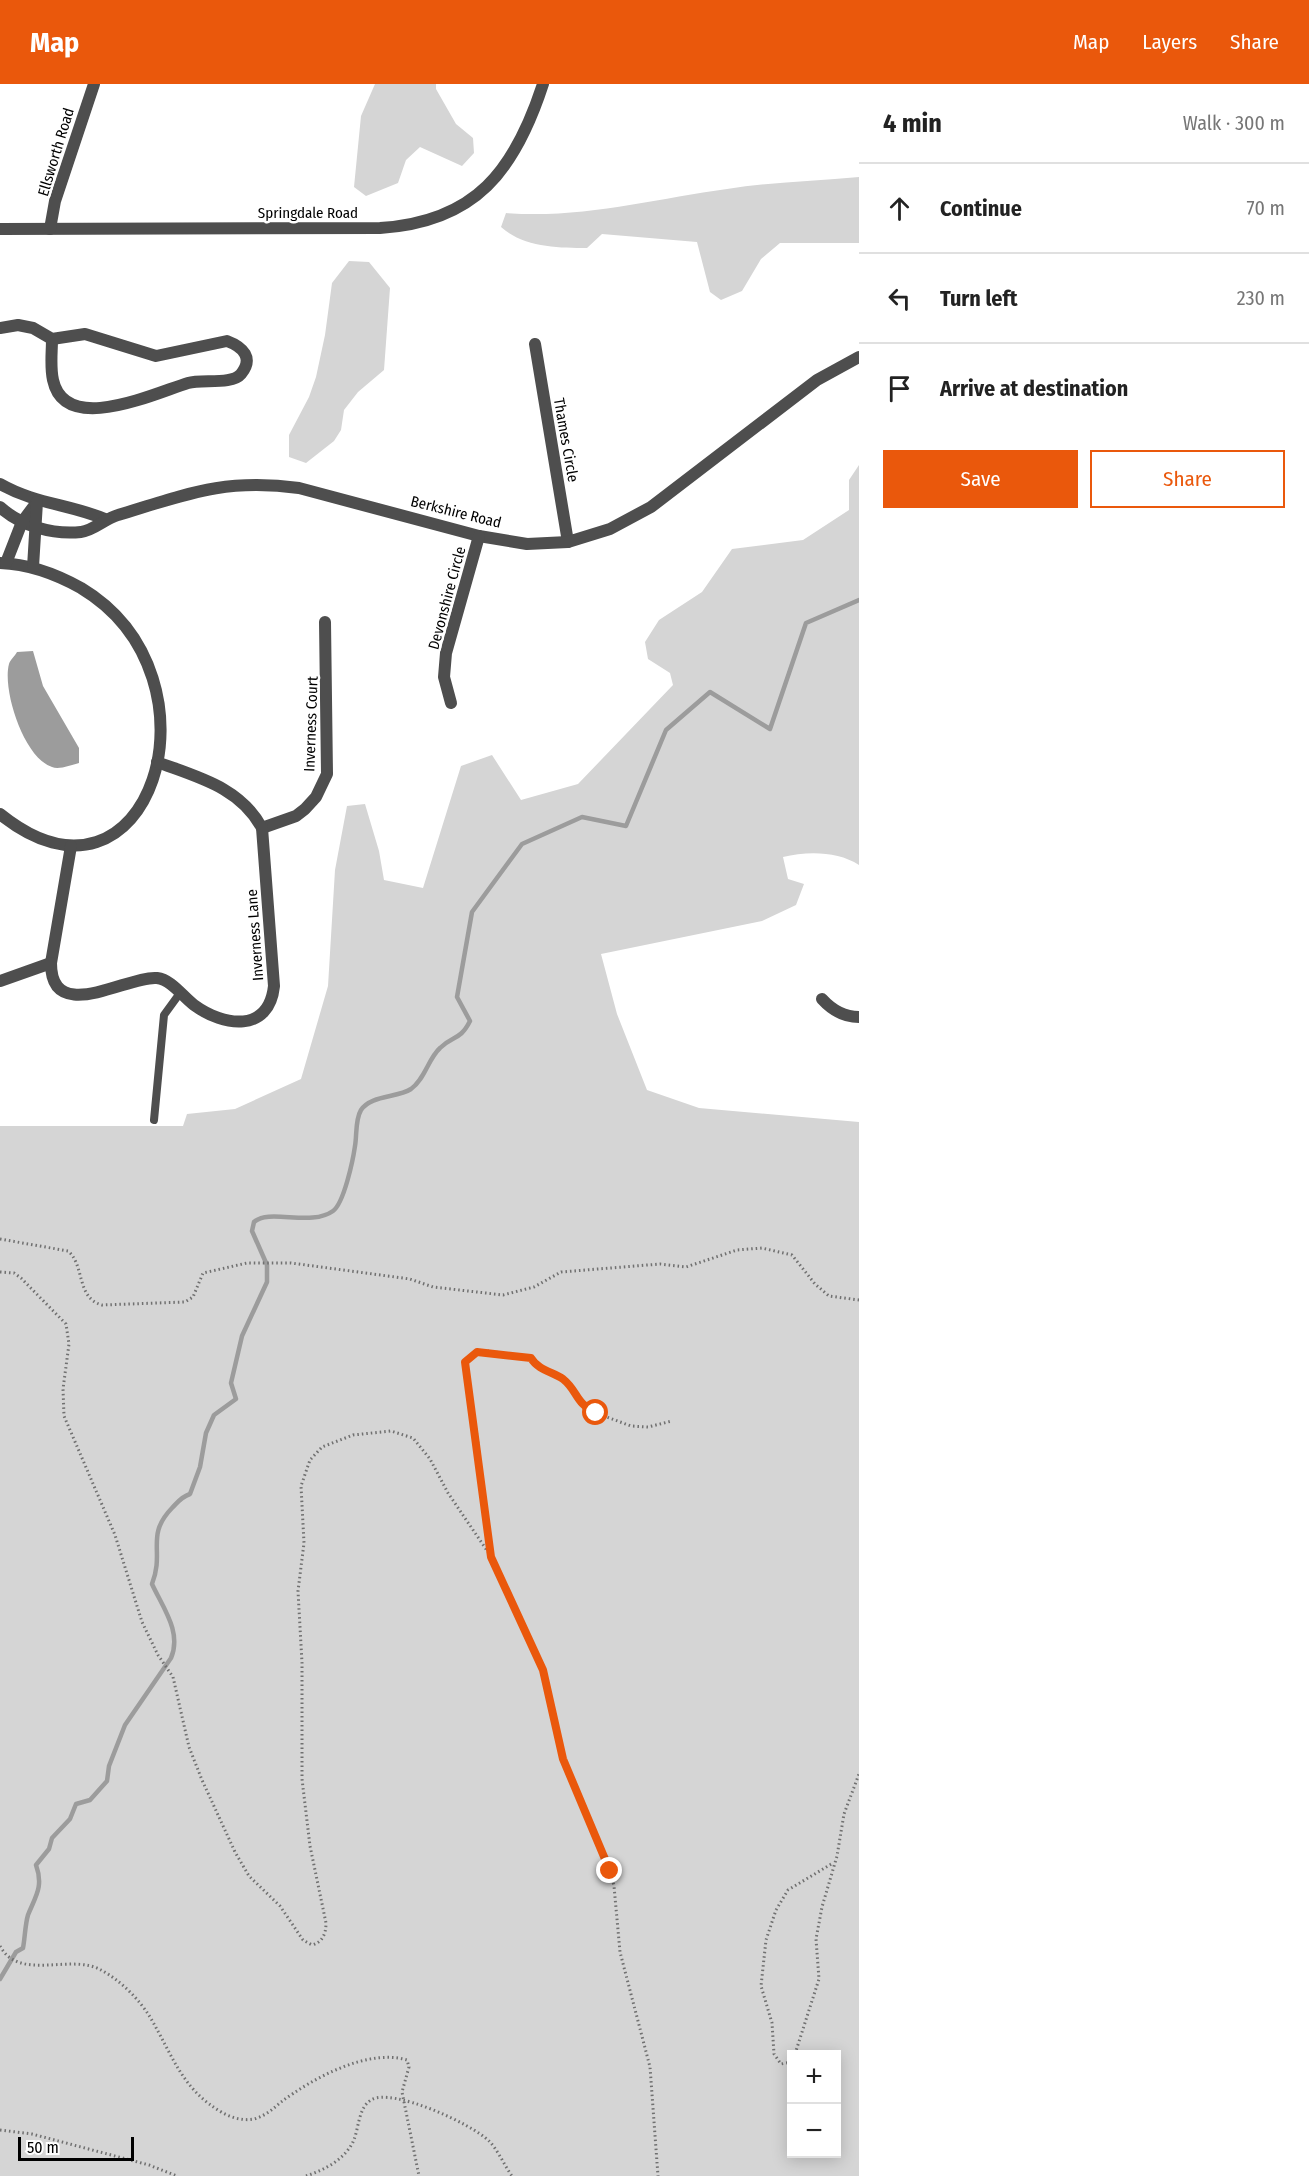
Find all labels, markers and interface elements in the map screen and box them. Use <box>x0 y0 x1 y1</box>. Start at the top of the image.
text: Map <box>30 26 79 59</box>
text: Map <box>1073 29 1109 55</box>
text: Layers <box>1142 29 1197 55</box>
text: Share <box>1230 29 1279 55</box>
street label: Ellsworth Road <box>34 106 78 198</box>
text: 4 min <box>883 108 942 139</box>
text: Walk · 300 m <box>1183 111 1285 135</box>
icon: ahead <box>883 192 916 225</box>
text: Continue <box>940 195 1022 222</box>
text: 70 m <box>1247 196 1285 220</box>
street label: Springdale Road <box>258 204 358 222</box>
icon: left <box>883 282 916 315</box>
text: Turn left <box>940 285 1018 312</box>
text: 230 m <box>1237 286 1285 310</box>
icon: arrive <box>883 372 916 405</box>
text: Arrive at destination <box>940 375 1128 402</box>
street label: Thames Circle <box>550 397 582 483</box>
button: Save <box>883 450 1078 508</box>
button: Share <box>1090 450 1285 508</box>
street label: Berkshire Road <box>409 492 503 532</box>
street label: Devonshire Circle <box>425 544 469 652</box>
street label: Inverness Court <box>300 676 322 772</box>
street label: Inverness Lane <box>243 889 267 981</box>
route start <box>582 1399 608 1425</box>
route end <box>596 1857 622 1883</box>
map controls <box>787 2050 841 2158</box>
button: + <box>787 2050 841 2104</box>
button: − <box>787 2104 841 2158</box>
scale bar <box>18 2134 134 2162</box>
text: 50 m <box>27 2138 59 2157</box>

